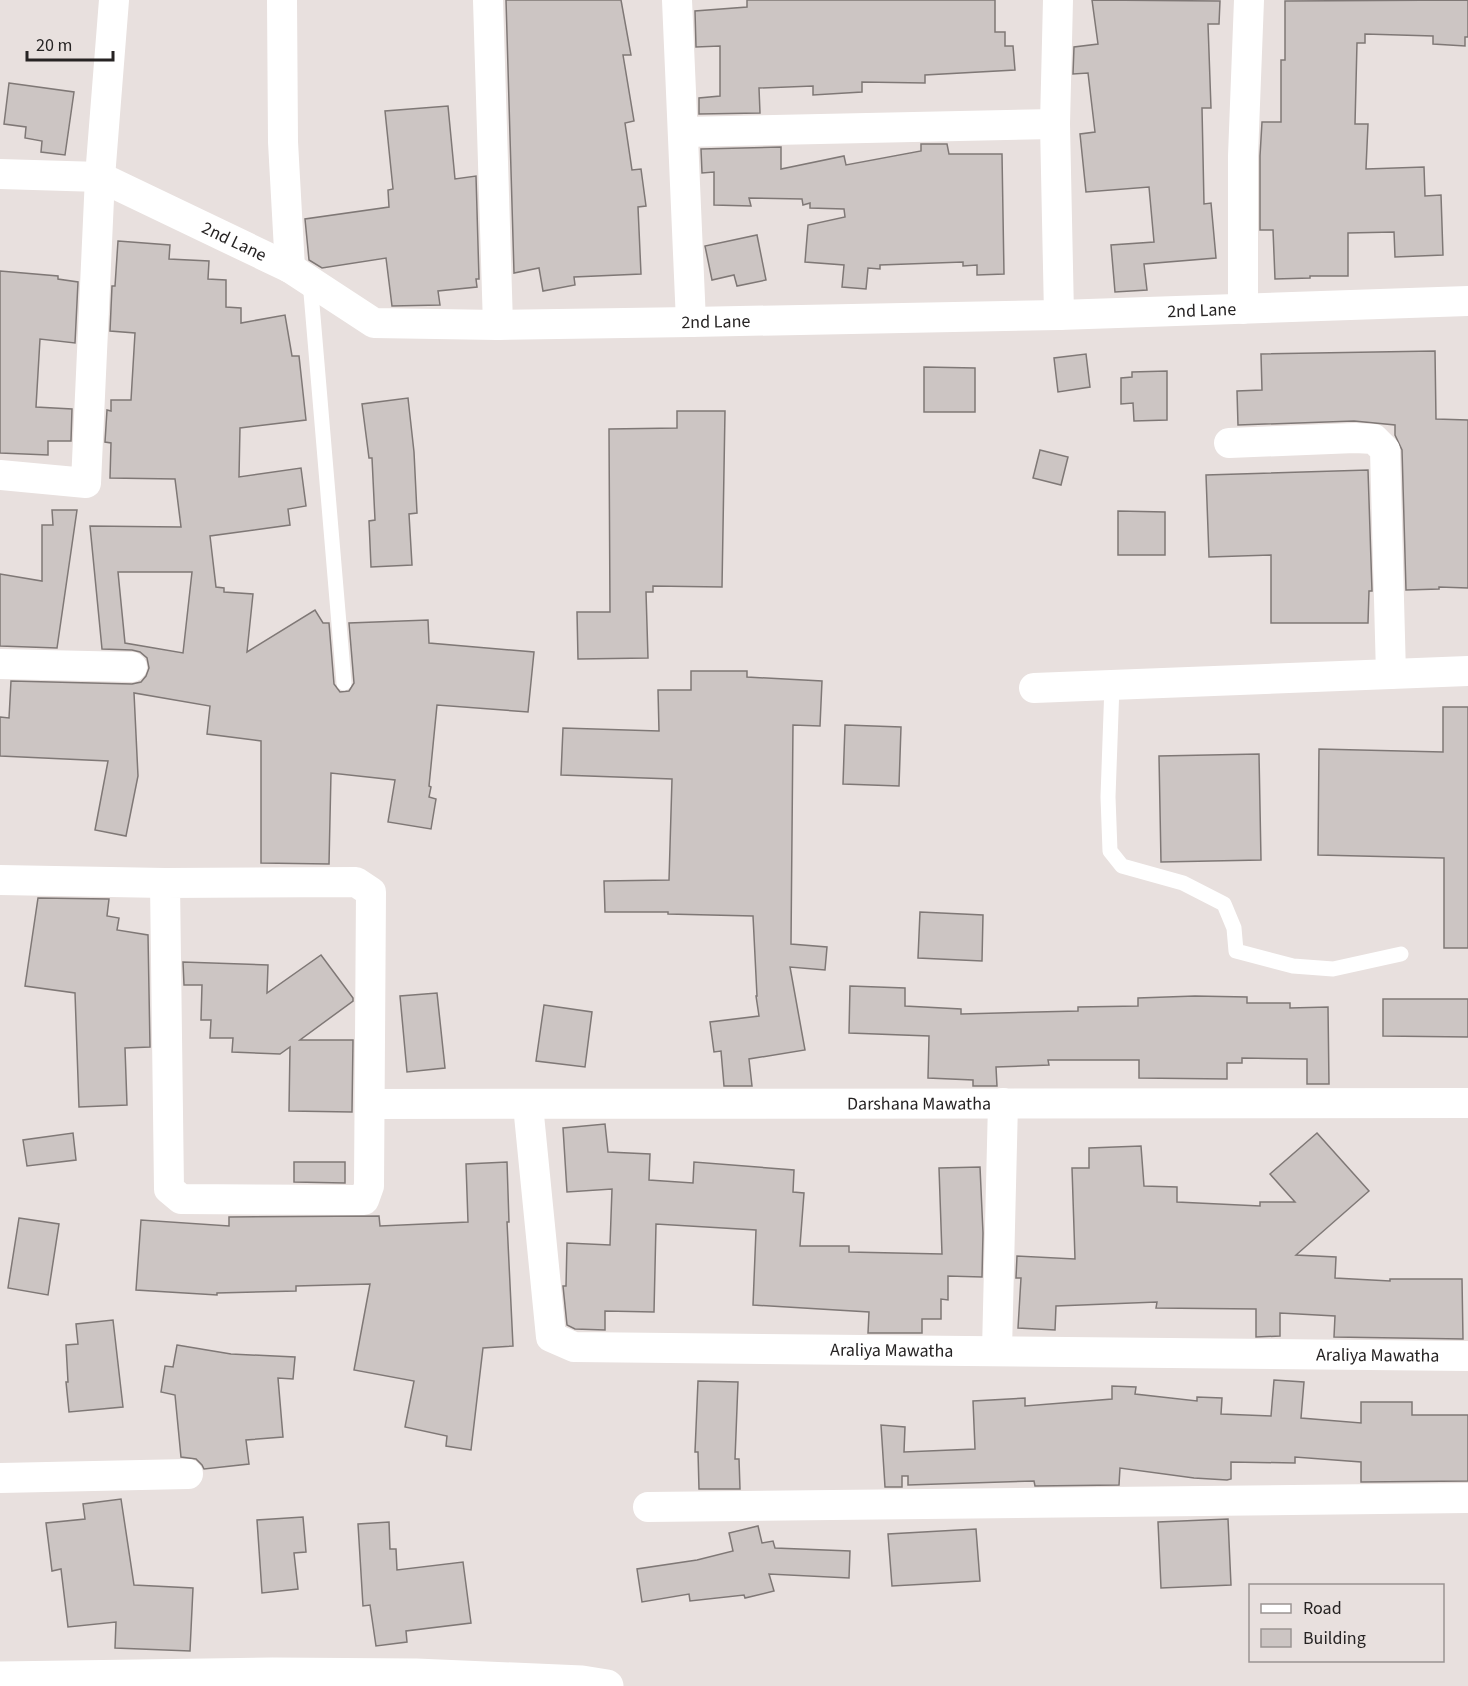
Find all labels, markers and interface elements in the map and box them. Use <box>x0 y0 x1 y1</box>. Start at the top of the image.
scale bar <box>27 24 112 62</box>
text: 20 m <box>36 33 72 58</box>
street label: 2nd Lane <box>198 215 271 268</box>
street label: 2nd Lane <box>1167 296 1237 324</box>
street label: 2nd Lane <box>681 308 751 335</box>
street label: Darshana Mawatha <box>847 1091 991 1116</box>
street label: Araliya Mawatha <box>830 1337 953 1363</box>
street label: Araliya Mawatha <box>1316 1342 1439 1368</box>
legend <box>1249 1584 1444 1662</box>
text: Road <box>1303 1596 1342 1621</box>
text: Building <box>1303 1626 1366 1651</box>

